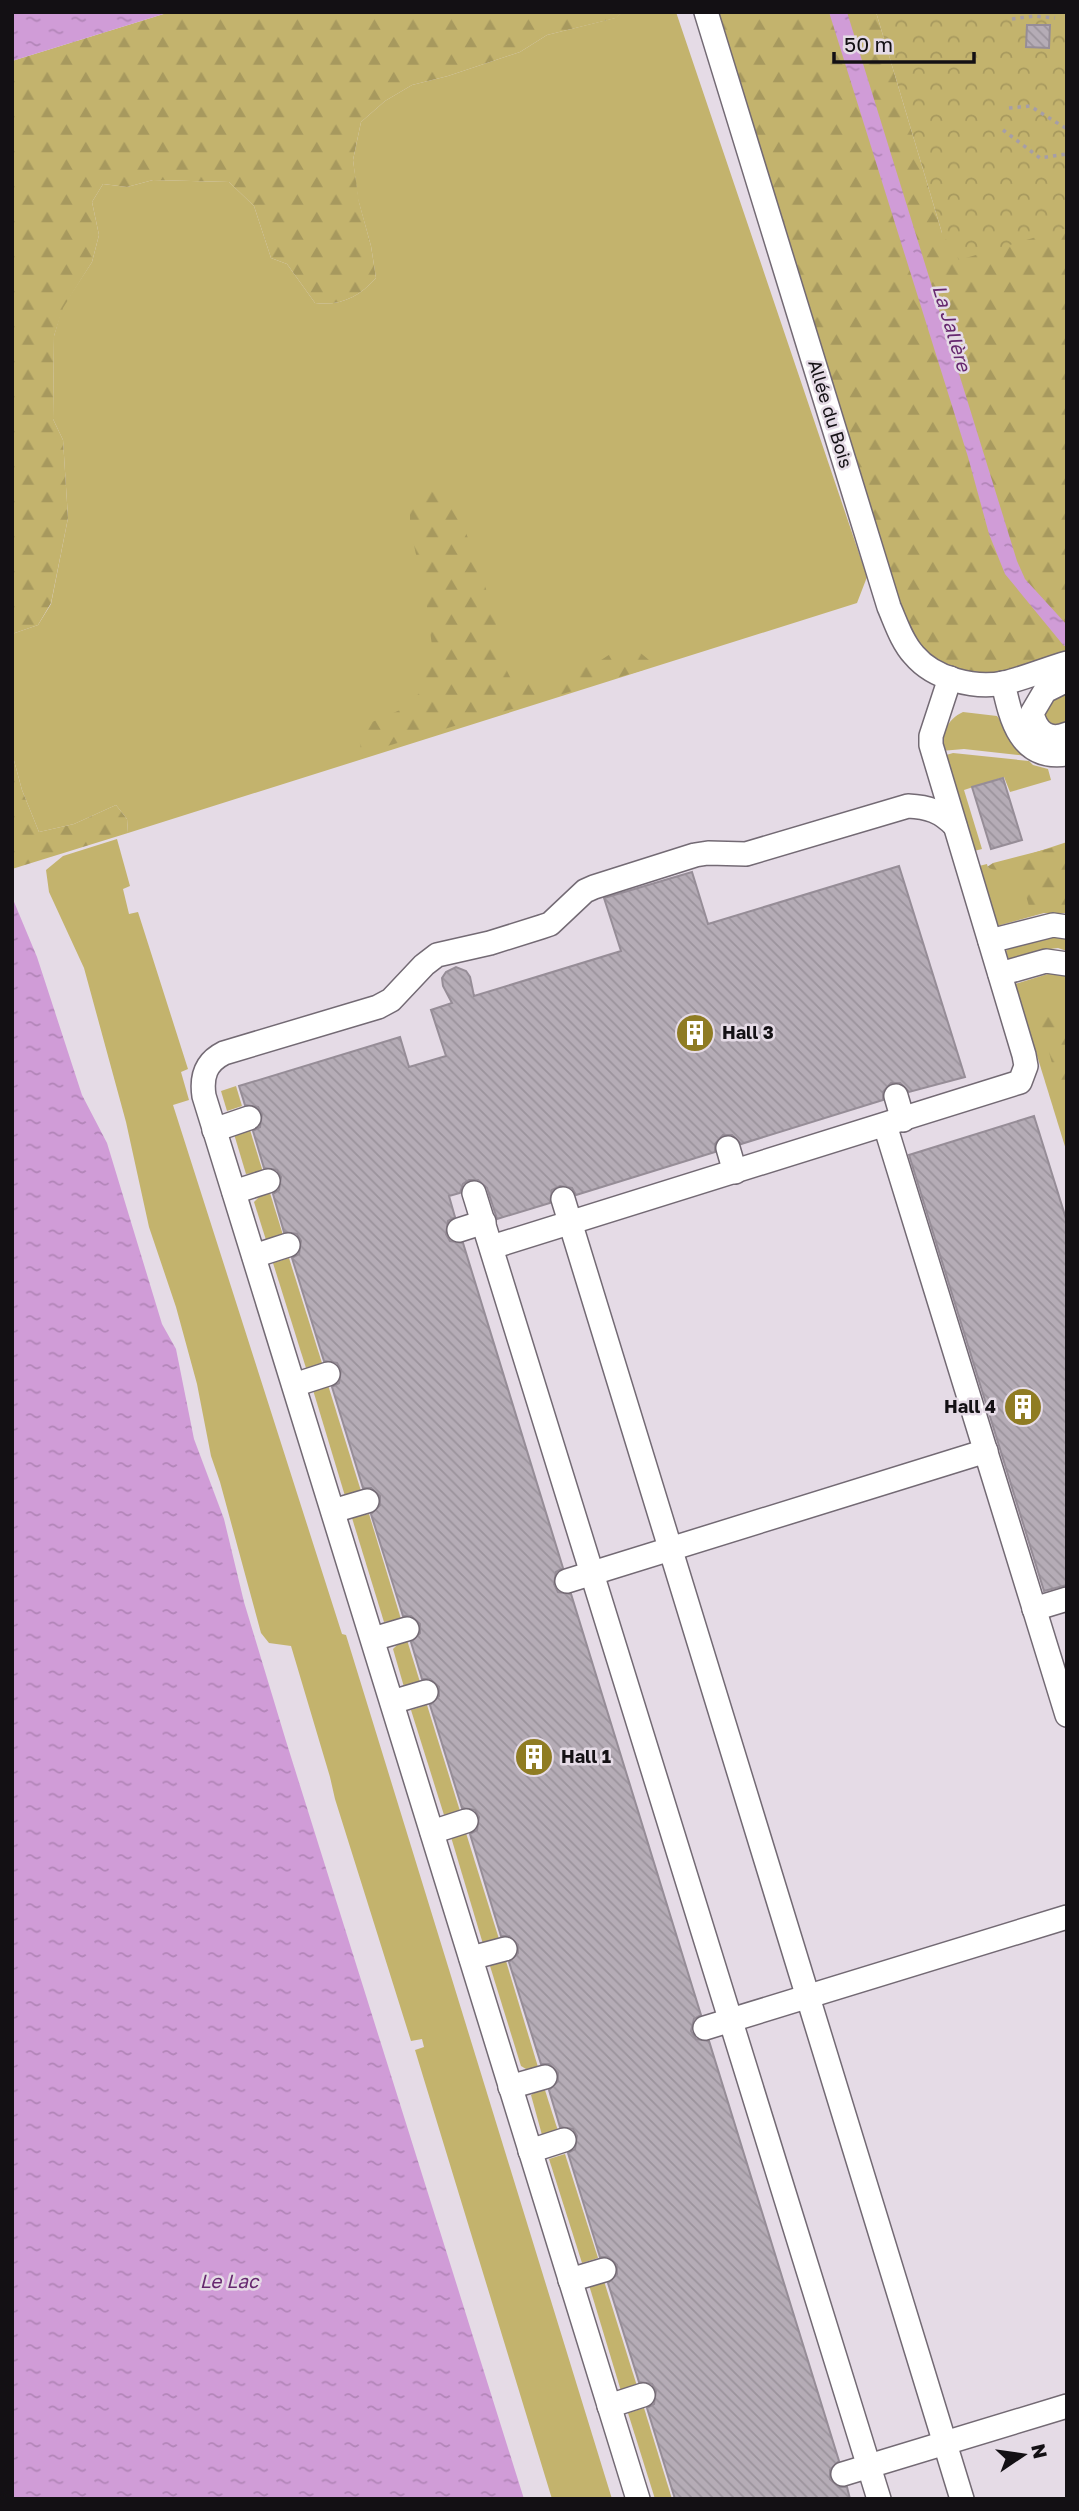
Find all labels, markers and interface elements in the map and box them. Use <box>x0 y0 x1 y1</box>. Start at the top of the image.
scale bar <box>834 21 974 65</box>
text: 50 m <box>844 31 893 57</box>
water label: La Jallère <box>928 282 977 376</box>
street label: Allée du Bois <box>804 357 858 471</box>
building icon: Hall 3 <box>674 1012 716 1054</box>
place label: Hall 3 <box>722 1021 774 1043</box>
building icon: Hall 4 <box>1002 1386 1044 1428</box>
place label: Hall 4 <box>944 1395 996 1417</box>
building icon: Hall 1 <box>513 1736 555 1778</box>
place label: Hall 1 <box>561 1745 611 1767</box>
water label: Le Lac <box>200 2269 260 2292</box>
north arrow <box>988 2420 1058 2490</box>
text: N <box>1027 2441 1053 2461</box>

